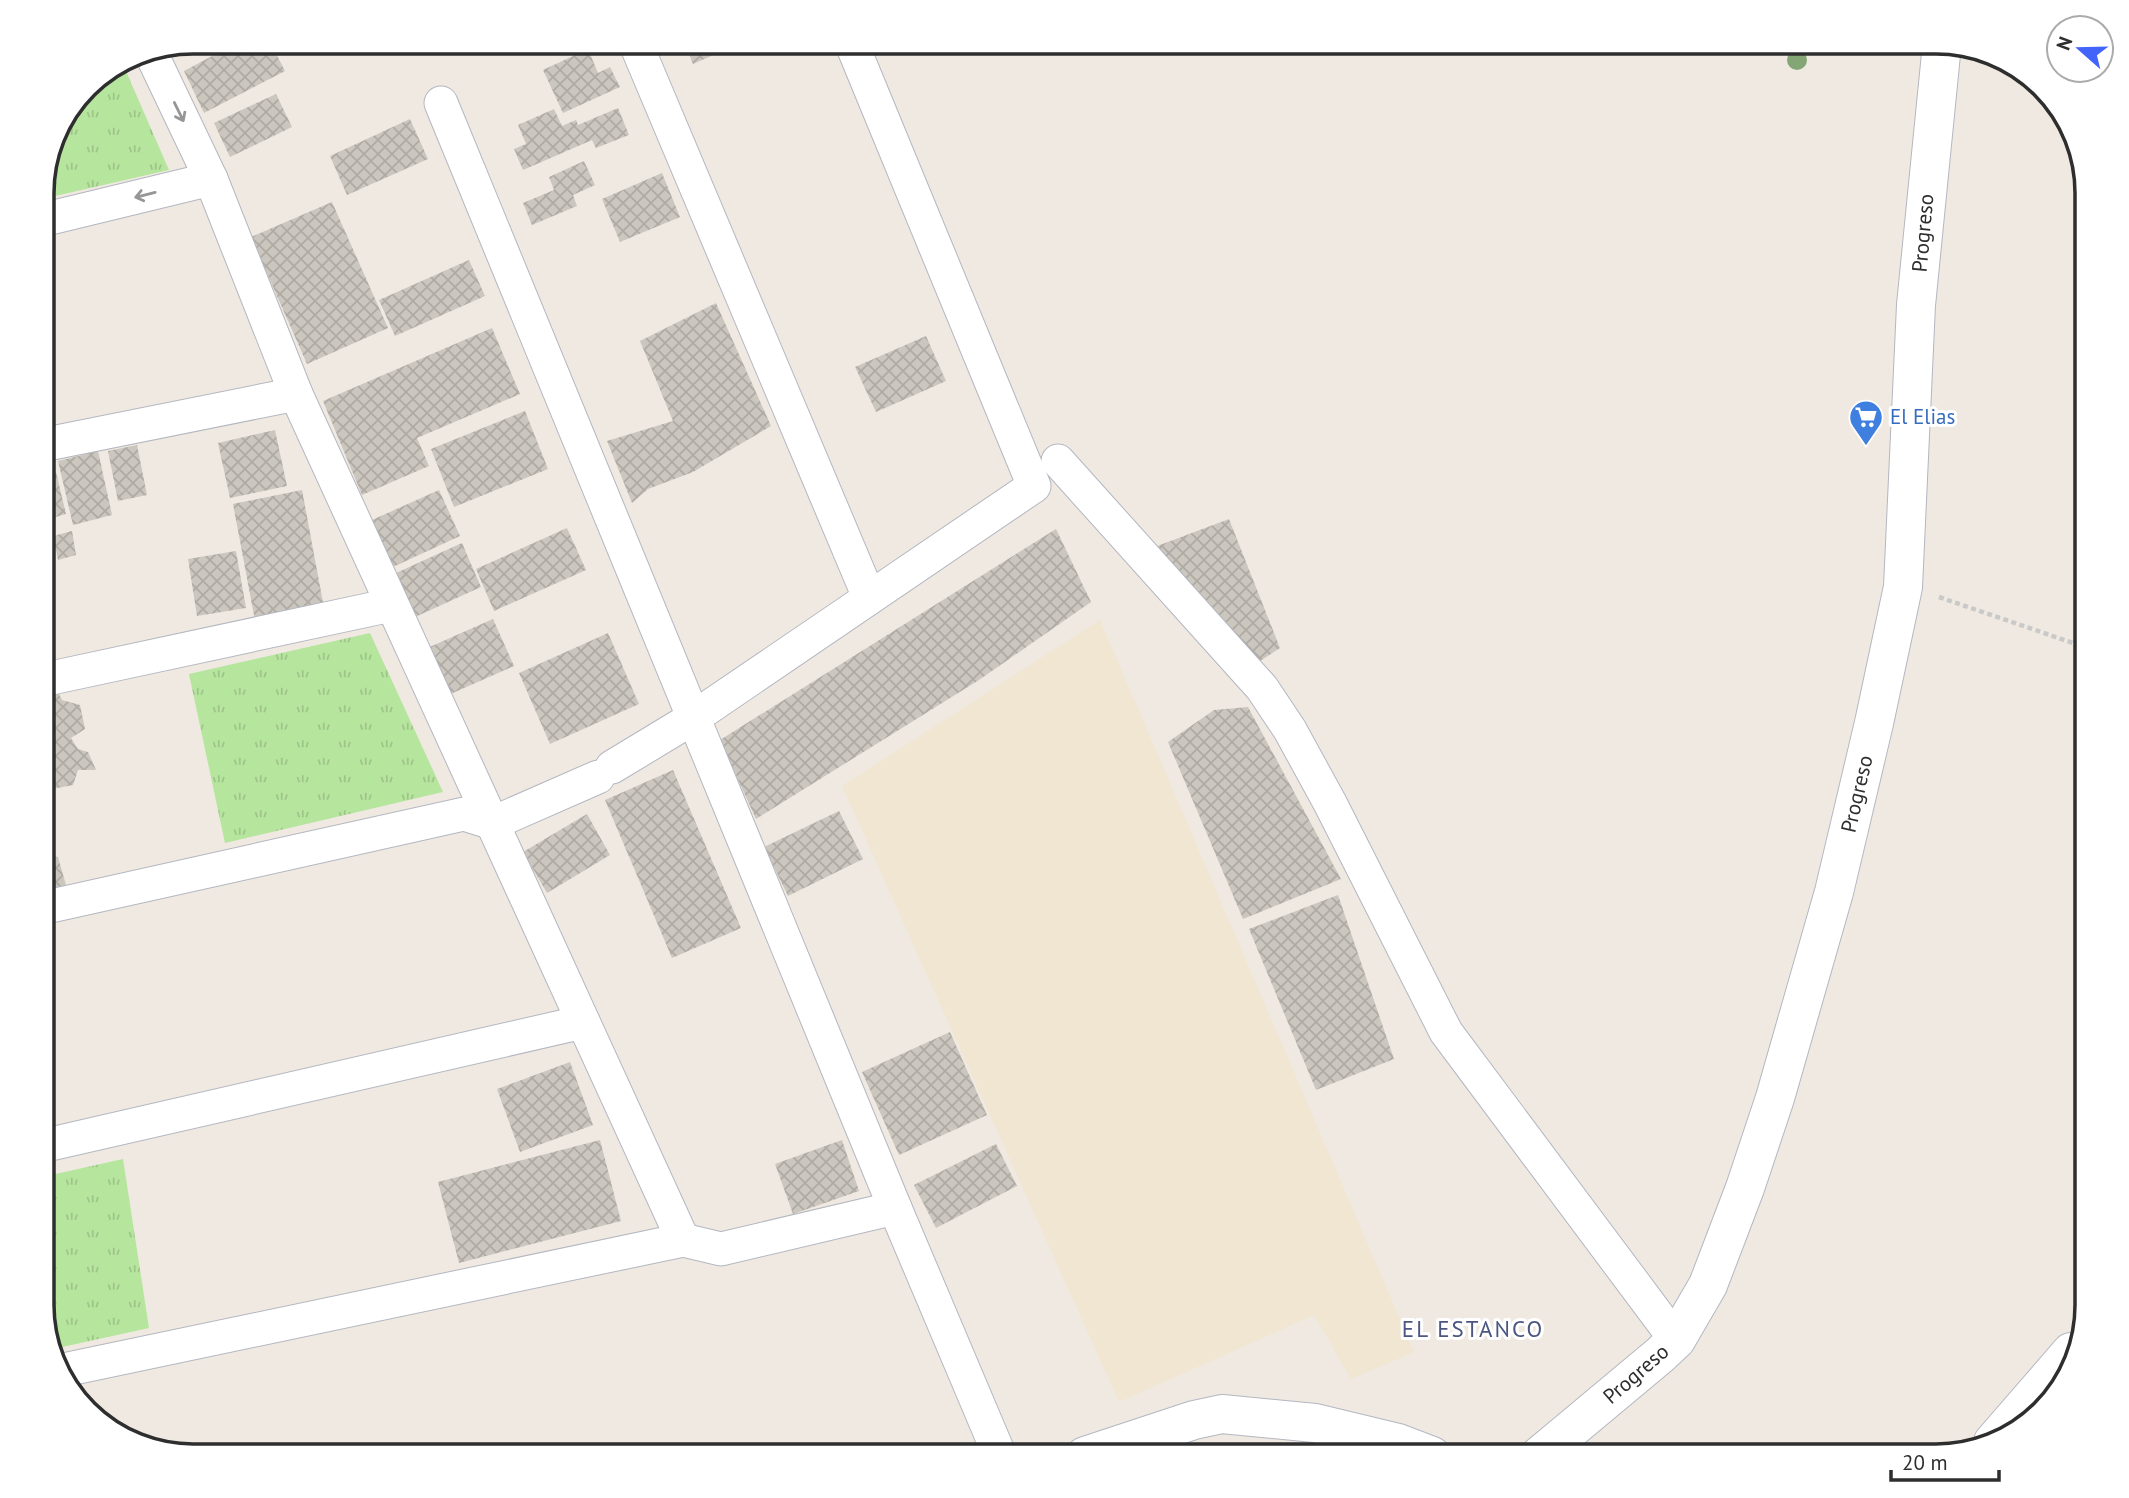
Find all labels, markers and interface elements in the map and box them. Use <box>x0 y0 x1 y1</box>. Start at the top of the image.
north arrow <box>2045 14 2115 84</box>
text: N <box>2051 33 2077 53</box>
one-way arrow <box>173 101 187 122</box>
one-way arrow <box>134 189 157 202</box>
street label: Progreso <box>1906 193 1939 273</box>
supermarket icon: El Elias <box>1847 398 1885 447</box>
place label: El Elias <box>1890 403 1955 430</box>
street label: Progreso <box>1835 753 1879 835</box>
district label: EL ESTANCO <box>1402 1314 1544 1343</box>
street label: Progreso <box>1597 1338 1674 1410</box>
scale bar <box>1891 1438 2000 1482</box>
text: 20 m <box>1902 1449 1948 1476</box>

